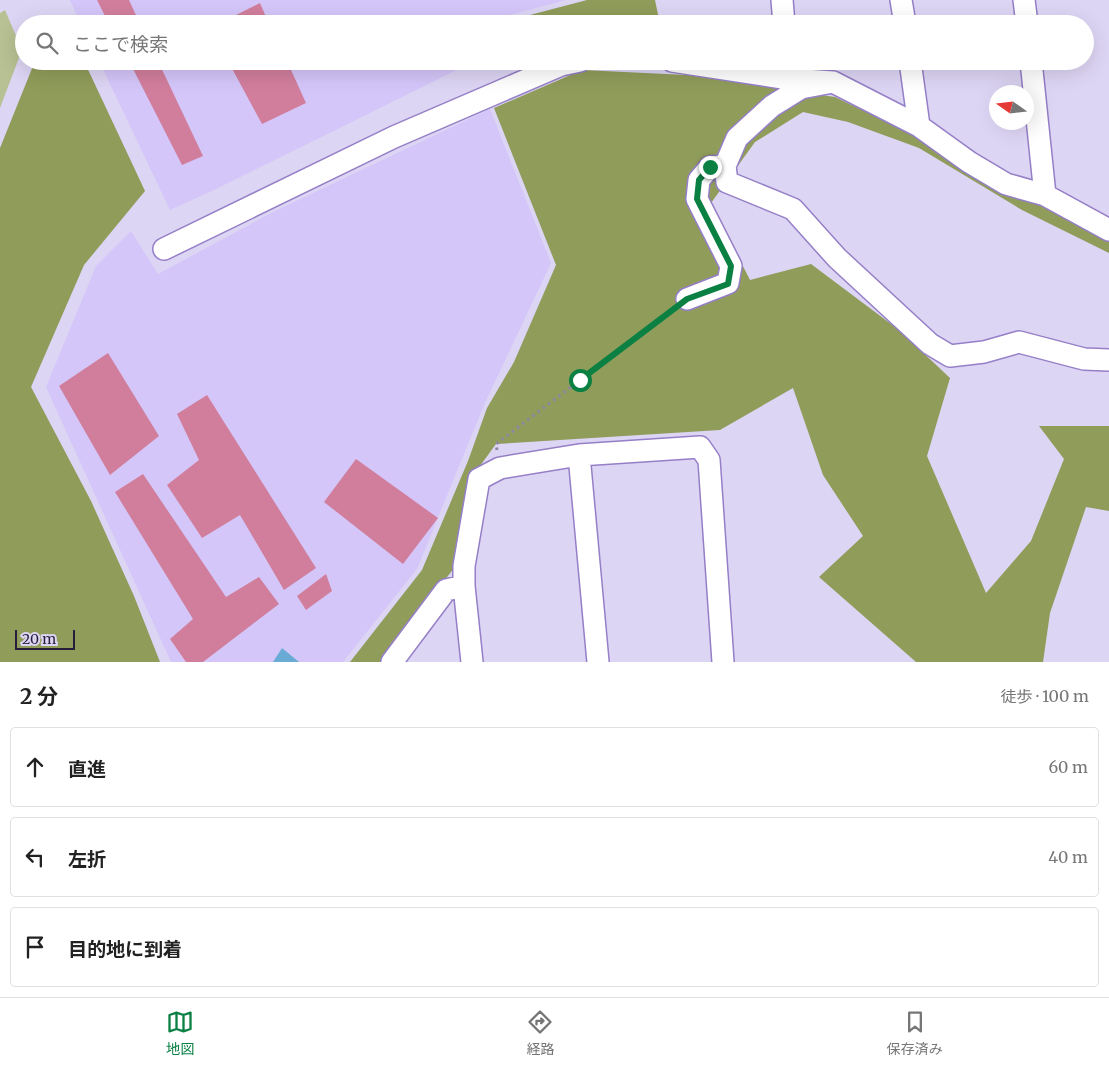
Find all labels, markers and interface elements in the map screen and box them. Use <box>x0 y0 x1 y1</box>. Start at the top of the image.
search box <box>15 15 1094 70</box>
icon: search <box>33 29 61 57</box>
text: ここで検索 <box>73 32 168 56</box>
north arrow <box>989 85 1034 130</box>
route end <box>699 156 722 179</box>
route start <box>569 369 592 392</box>
scale bar <box>15 627 75 650</box>
text: 20 m <box>22 630 56 648</box>
text: 2 分 <box>20 683 58 710</box>
text: 徒歩 · 100 m <box>1001 686 1089 706</box>
icon: ahead <box>21 753 49 781</box>
text: 直進 <box>68 757 106 781</box>
text: 60 m <box>1048 757 1088 777</box>
icon: left <box>21 843 49 871</box>
text: 左折 <box>68 847 106 871</box>
text: 40 m <box>1048 847 1088 867</box>
icon: arrive <box>21 933 49 961</box>
text: 目的地に到着 <box>68 937 182 961</box>
tab: 地図 <box>166 1008 194 1058</box>
tab: 経路 <box>526 1008 554 1058</box>
tab: 保存済み <box>887 1008 943 1058</box>

